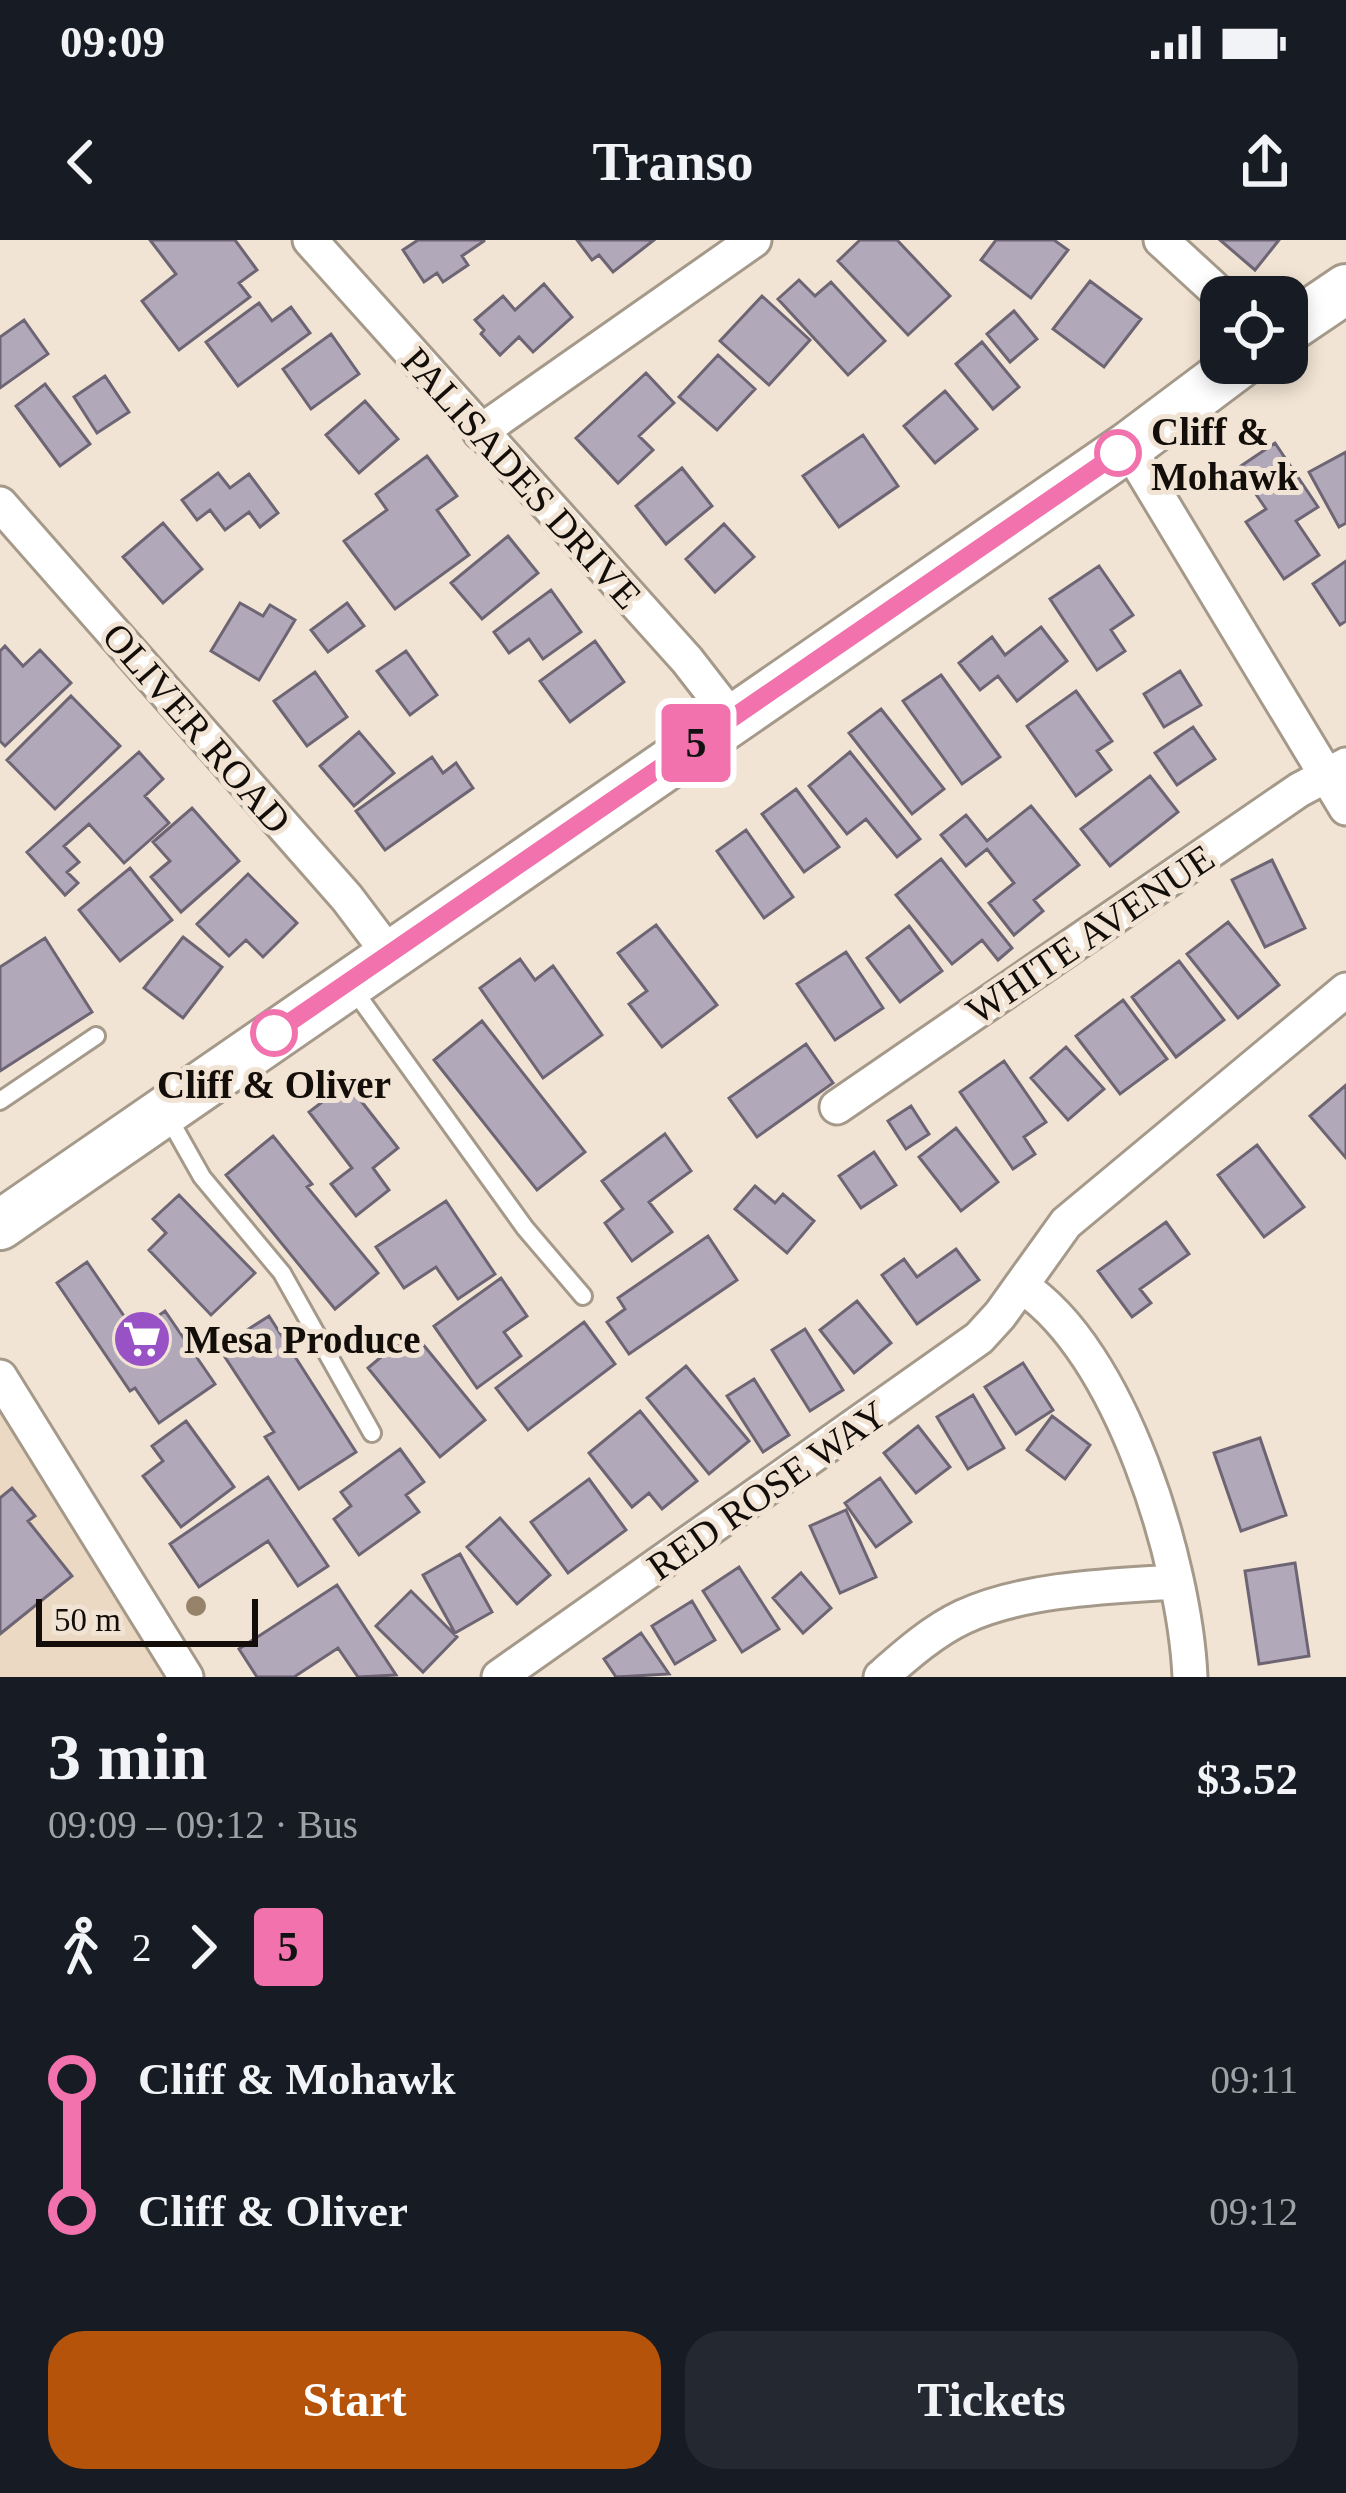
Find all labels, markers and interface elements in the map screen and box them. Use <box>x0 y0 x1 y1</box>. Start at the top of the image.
text: 09:09 <box>60 17 165 67</box>
icon: back <box>48 129 114 195</box>
icon: share <box>1232 129 1298 195</box>
text: Transo <box>592 132 754 192</box>
map controls <box>1200 276 1308 384</box>
button: locate <box>1200 276 1308 384</box>
street label: PALISADES DRIVE <box>394 339 650 617</box>
place label: Cliff & Mohawk <box>1151 410 1299 498</box>
marker: Cliff & Mohawk <box>1096 431 1140 475</box>
street label: OLIVER ROAD <box>94 615 300 841</box>
line badge: 5 <box>657 704 735 782</box>
text: 5 <box>686 720 707 766</box>
street label: WHITE AVENUE <box>958 836 1222 1032</box>
marker: Cliff & Oliver <box>252 1011 296 1055</box>
place label: Cliff & Oliver <box>157 1063 391 1106</box>
supermarket icon: Mesa Produce <box>111 1308 173 1370</box>
place label: Mesa Produce <box>184 1318 420 1361</box>
street label: RED ROSE WAY <box>639 1392 895 1588</box>
scale bar <box>36 1593 258 1646</box>
text: 50 m <box>54 1602 121 1638</box>
text: 3 min <box>48 1720 208 1793</box>
text: $3.52 <box>1197 1754 1298 1804</box>
text: 09:09 – 09:12 · Bus <box>48 1803 358 1846</box>
icon: walk <box>48 1914 114 1980</box>
icon: forward <box>170 1914 236 1980</box>
text: 5 <box>278 1924 299 1970</box>
text: 2 <box>132 1926 152 1969</box>
text: Cliff & Mohawk <box>138 2054 455 2104</box>
text: 09:11 <box>1211 2058 1298 2101</box>
text: Cliff & Oliver <box>138 2186 408 2236</box>
text: 09:12 <box>1209 2190 1298 2233</box>
button: Start <box>48 2331 661 2469</box>
button: Tickets <box>685 2331 1298 2469</box>

